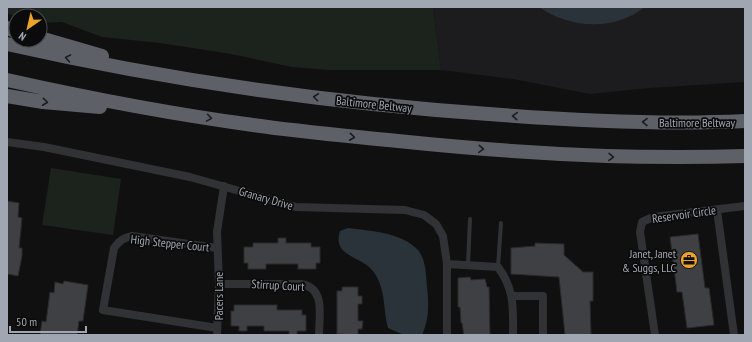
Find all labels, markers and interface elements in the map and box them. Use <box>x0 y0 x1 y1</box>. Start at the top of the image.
north arrow <box>8 8 48 48</box>
text: N <box>16 29 29 44</box>
one-way arrow <box>65 54 71 63</box>
one-way arrow <box>313 93 319 102</box>
street label: Baltimore Beltway <box>335 93 413 115</box>
one-way arrow <box>42 97 49 106</box>
one-way arrow <box>512 111 518 120</box>
one-way arrow <box>206 113 212 122</box>
street label: Baltimore Beltway <box>659 115 735 130</box>
one-way arrow <box>642 117 648 126</box>
one-way arrow <box>349 132 355 141</box>
one-way arrow <box>478 144 484 153</box>
one-way arrow <box>608 153 614 161</box>
street label: Granary Drive <box>237 183 295 213</box>
street label: Reservoir Circle <box>651 202 717 226</box>
street label: High Stepper Court <box>130 231 211 255</box>
place label: Janet, Janet & Suggs, LLC <box>622 246 677 275</box>
office icon: Janet, Janet & Suggs, LLC <box>679 250 699 270</box>
street label: Pacers Lane <box>211 272 226 320</box>
street label: Stirrup Court <box>251 276 306 294</box>
scale bar <box>10 308 86 334</box>
text: 50 m <box>16 314 37 329</box>

